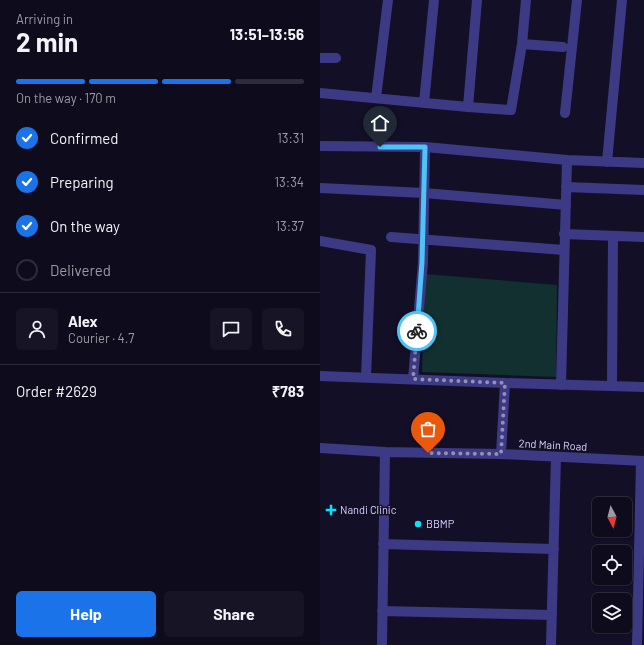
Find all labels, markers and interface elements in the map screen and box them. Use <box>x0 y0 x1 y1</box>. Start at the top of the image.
text: Arriving in <box>16 11 73 27</box>
text: 13:51–13:56 <box>230 25 304 43</box>
text: 2 min <box>16 26 78 57</box>
text: On the way · 170 m <box>16 90 116 106</box>
pin <box>363 106 397 147</box>
icon: home <box>369 112 391 134</box>
icon: check <box>16 127 38 149</box>
text: Confirmed <box>50 129 118 147</box>
text: 13:31 <box>277 130 304 146</box>
icon: check <box>16 171 38 193</box>
text: Preparing <box>50 173 114 191</box>
text: 13:34 <box>274 174 304 190</box>
icon: check <box>16 215 38 237</box>
text: On the way <box>50 217 120 235</box>
text: 13:37 <box>276 218 304 234</box>
text: Delivered <box>50 261 111 279</box>
button: person <box>16 308 58 350</box>
button: chat <box>210 308 252 350</box>
button: phone <box>262 308 304 350</box>
courier <box>397 311 437 351</box>
text: Alex <box>68 312 98 330</box>
icon: bike <box>406 320 428 342</box>
text: Courier · 4.7 <box>68 330 135 346</box>
text: Order #2629 <box>16 382 97 400</box>
text: ₹783 <box>272 382 304 400</box>
pin <box>411 412 445 453</box>
icon: bag <box>417 418 439 440</box>
street label: 2nd Main Road <box>518 436 588 453</box>
north arrow <box>592 497 632 537</box>
map controls <box>592 497 632 633</box>
place label: Nandi Clinic <box>340 503 397 516</box>
marker: Nandi Clinic <box>325 504 337 516</box>
place label: BBMP <box>426 517 455 530</box>
marker: BBMP <box>413 519 423 529</box>
button: locate <box>592 545 632 585</box>
button: Help <box>16 591 156 637</box>
button: Share <box>164 591 304 637</box>
button: layers <box>592 593 632 633</box>

